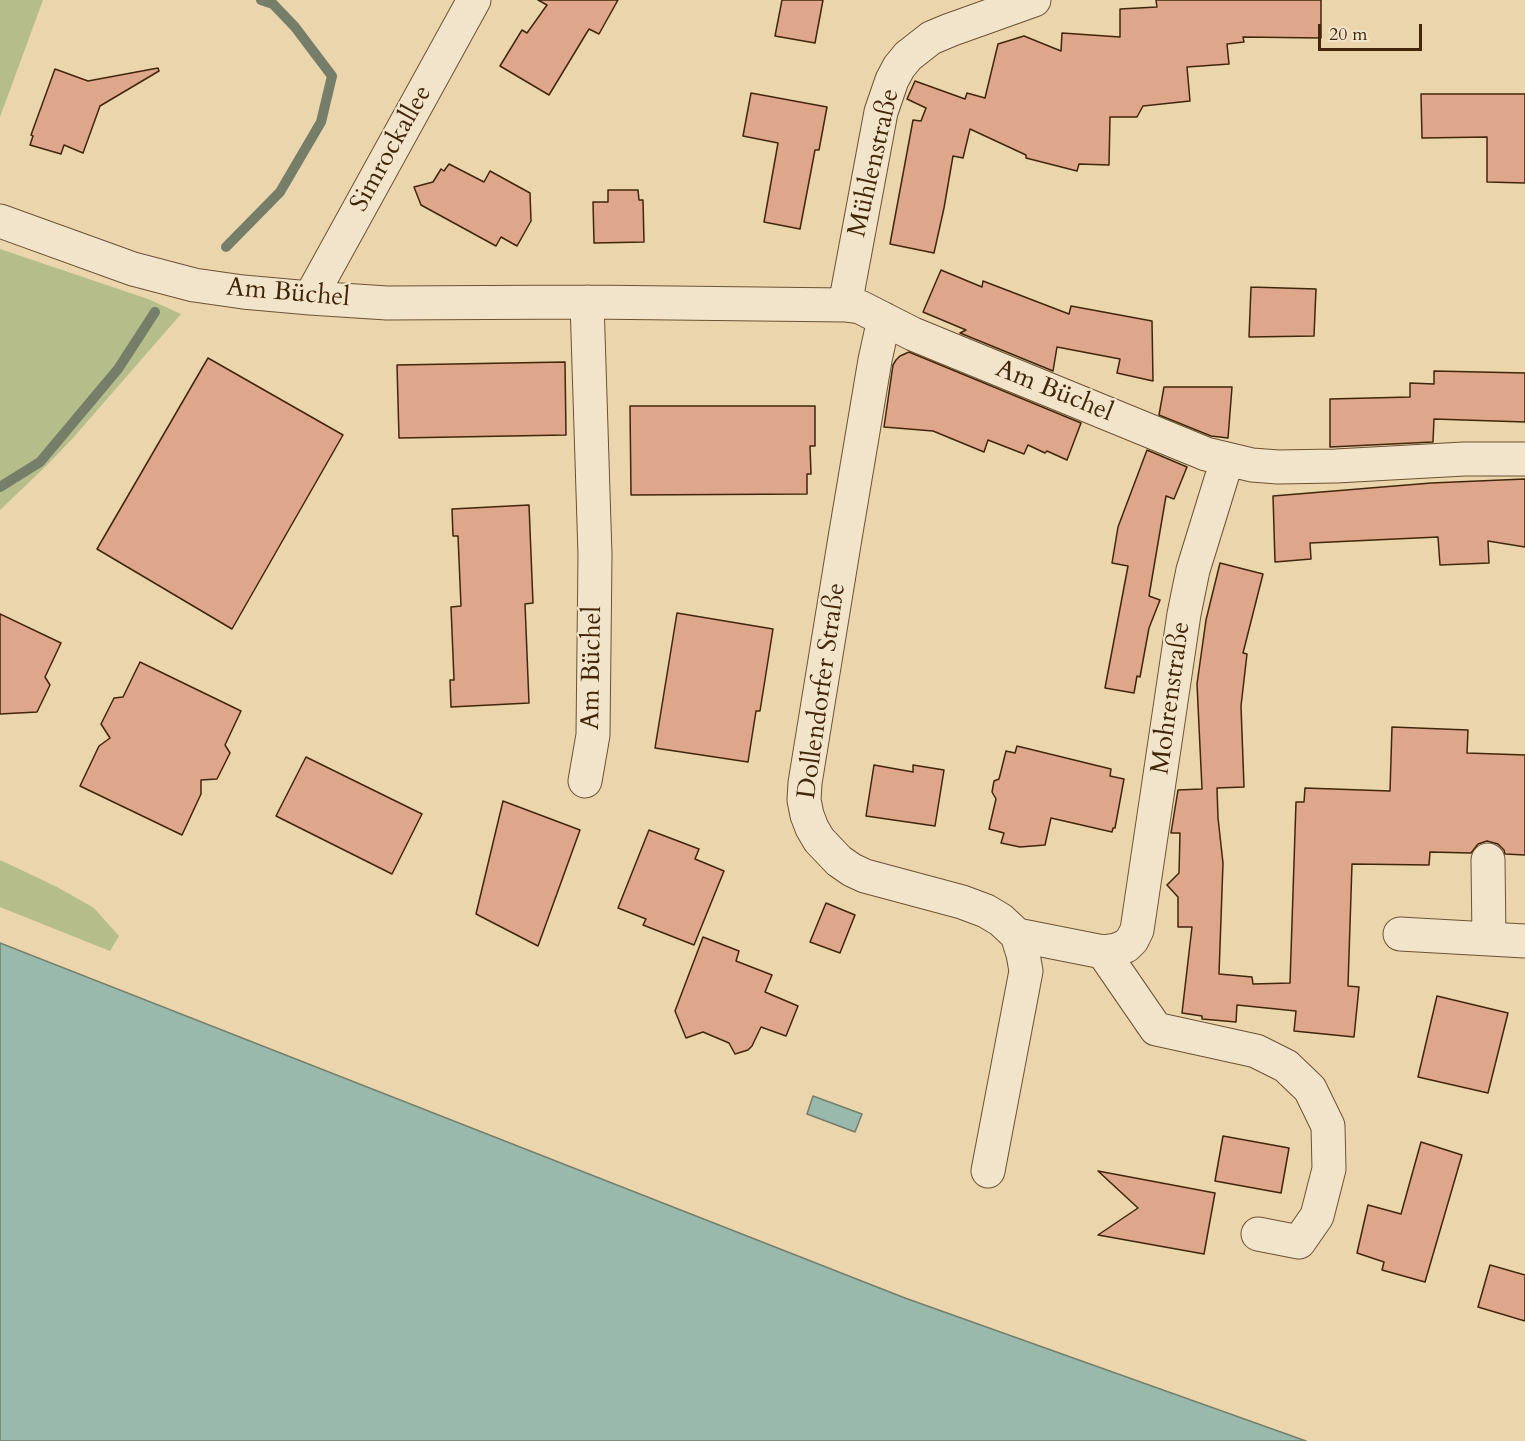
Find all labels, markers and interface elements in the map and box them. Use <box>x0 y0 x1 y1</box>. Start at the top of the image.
scale bar <box>1321 12 1424 50</box>
text: 20 m <box>1329 22 1368 47</box>
street label: Simrockallee <box>344 80 440 218</box>
street label: Mühlenstraße <box>843 86 907 240</box>
street label: Am Büchel <box>225 273 351 315</box>
street label: Am Büchel <box>991 354 1117 430</box>
street label: Dollendorfer Straße <box>792 581 854 801</box>
street label: Am Büchel <box>576 606 610 730</box>
street label: Mohrenstraße <box>1146 620 1198 776</box>

